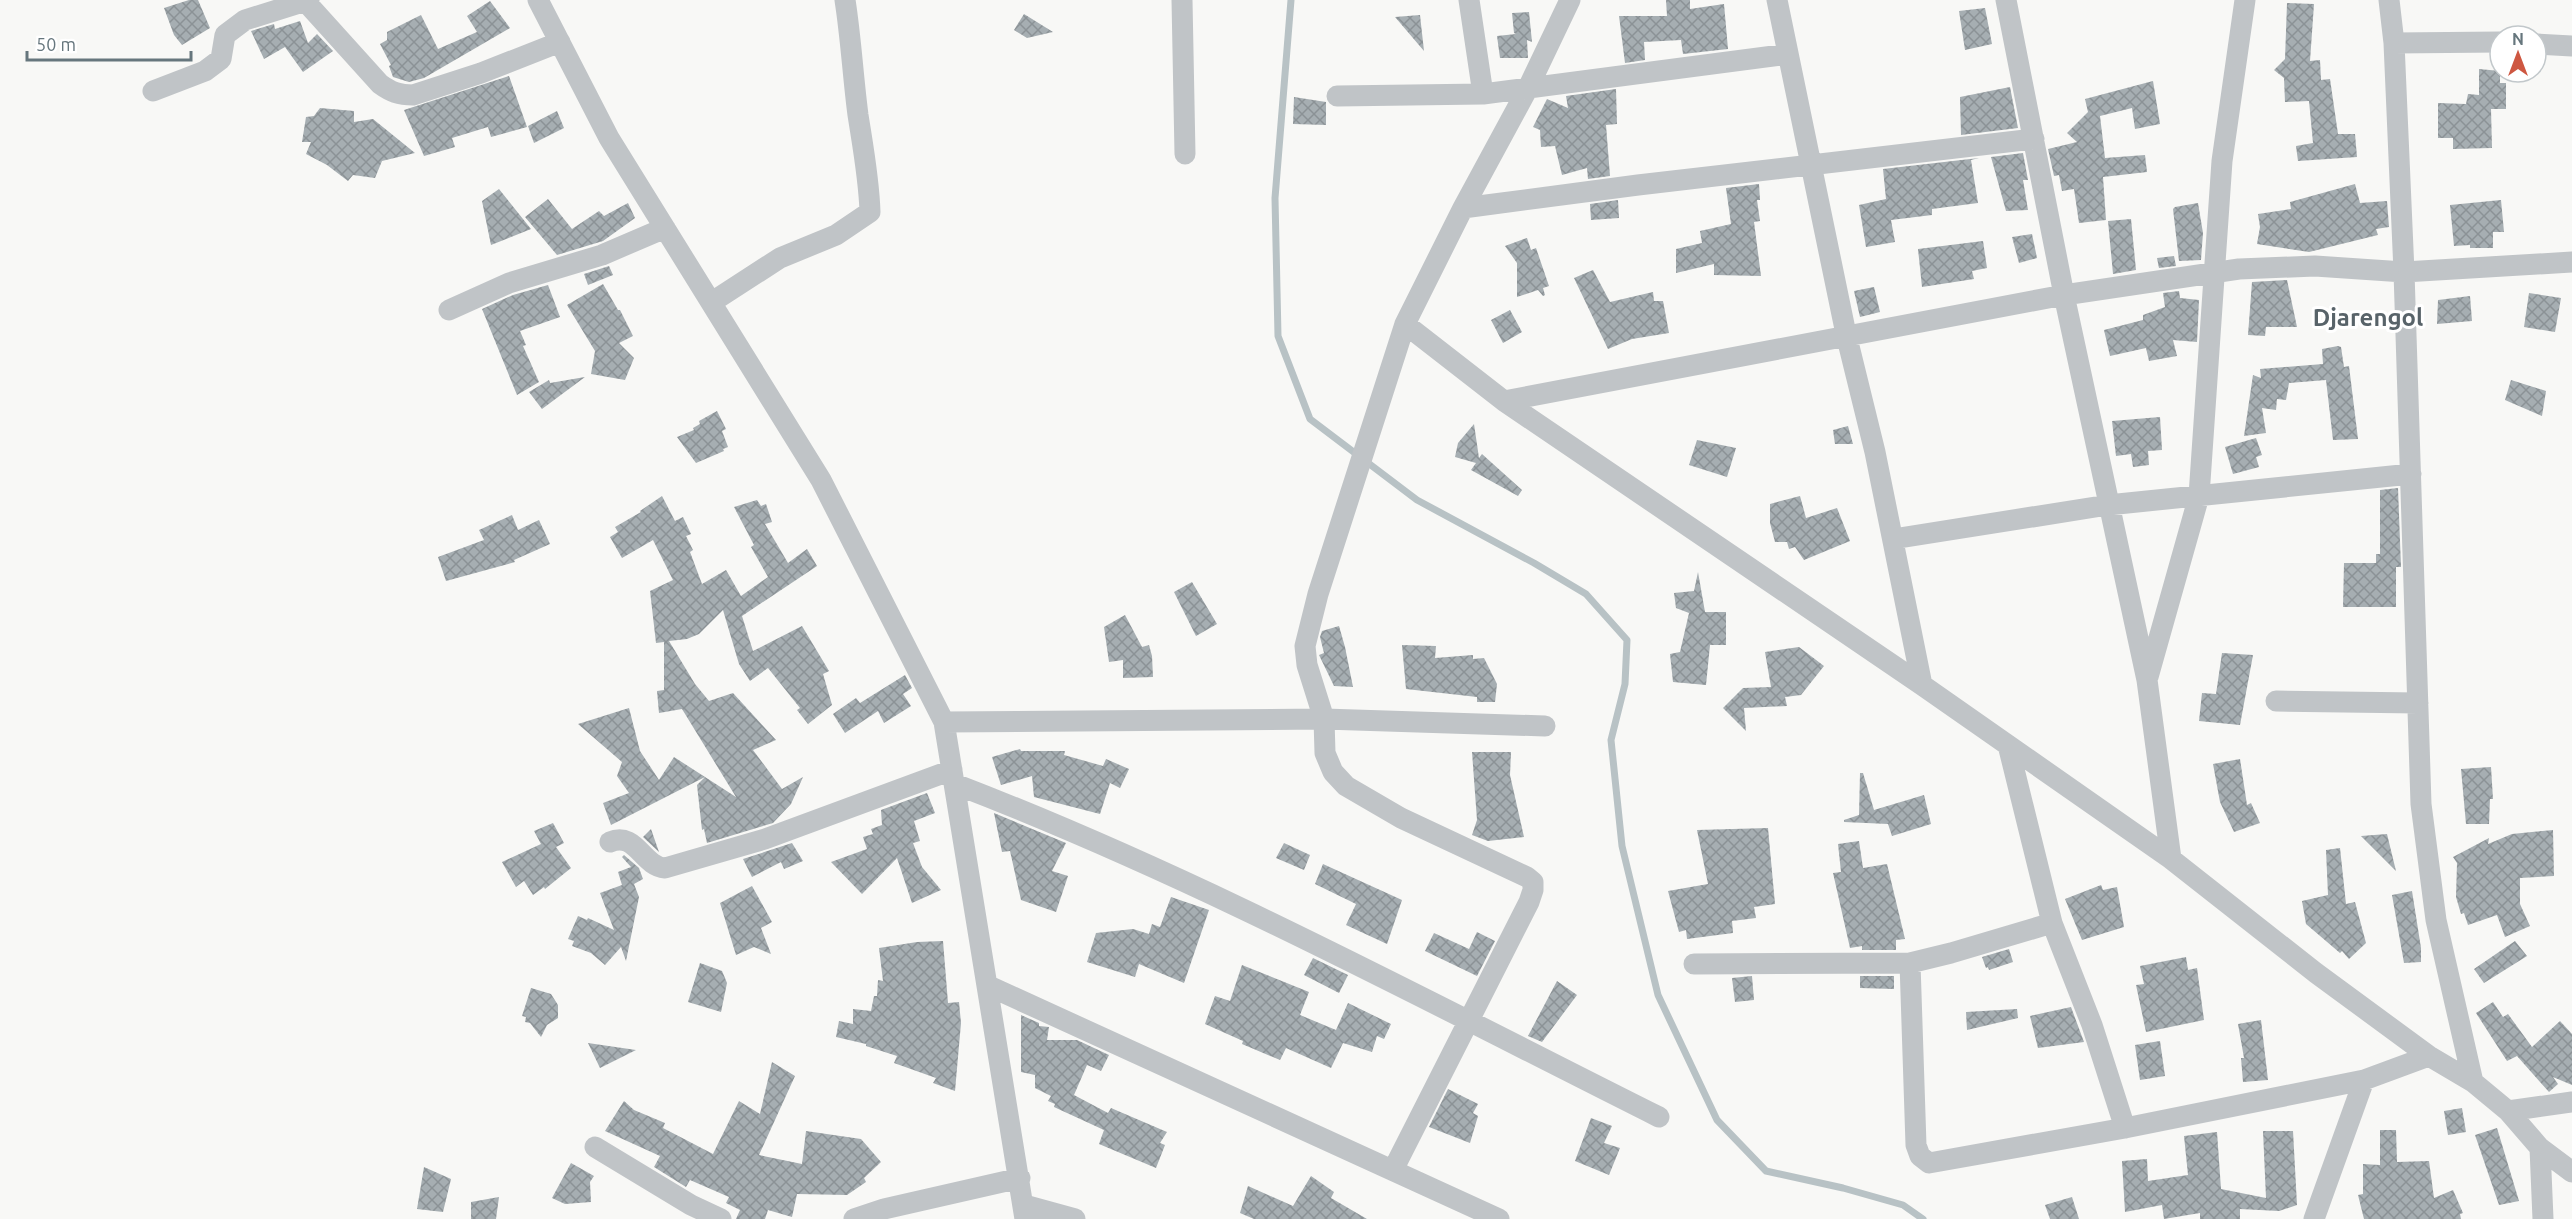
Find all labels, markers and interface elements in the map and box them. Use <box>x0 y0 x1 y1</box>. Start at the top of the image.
scale bar <box>27 24 190 62</box>
north arrow <box>2488 24 2548 84</box>
text: N <box>2512 30 2524 48</box>
text: 50 m <box>36 34 76 54</box>
district label: Djarengol <box>2313 304 2423 331</box>

